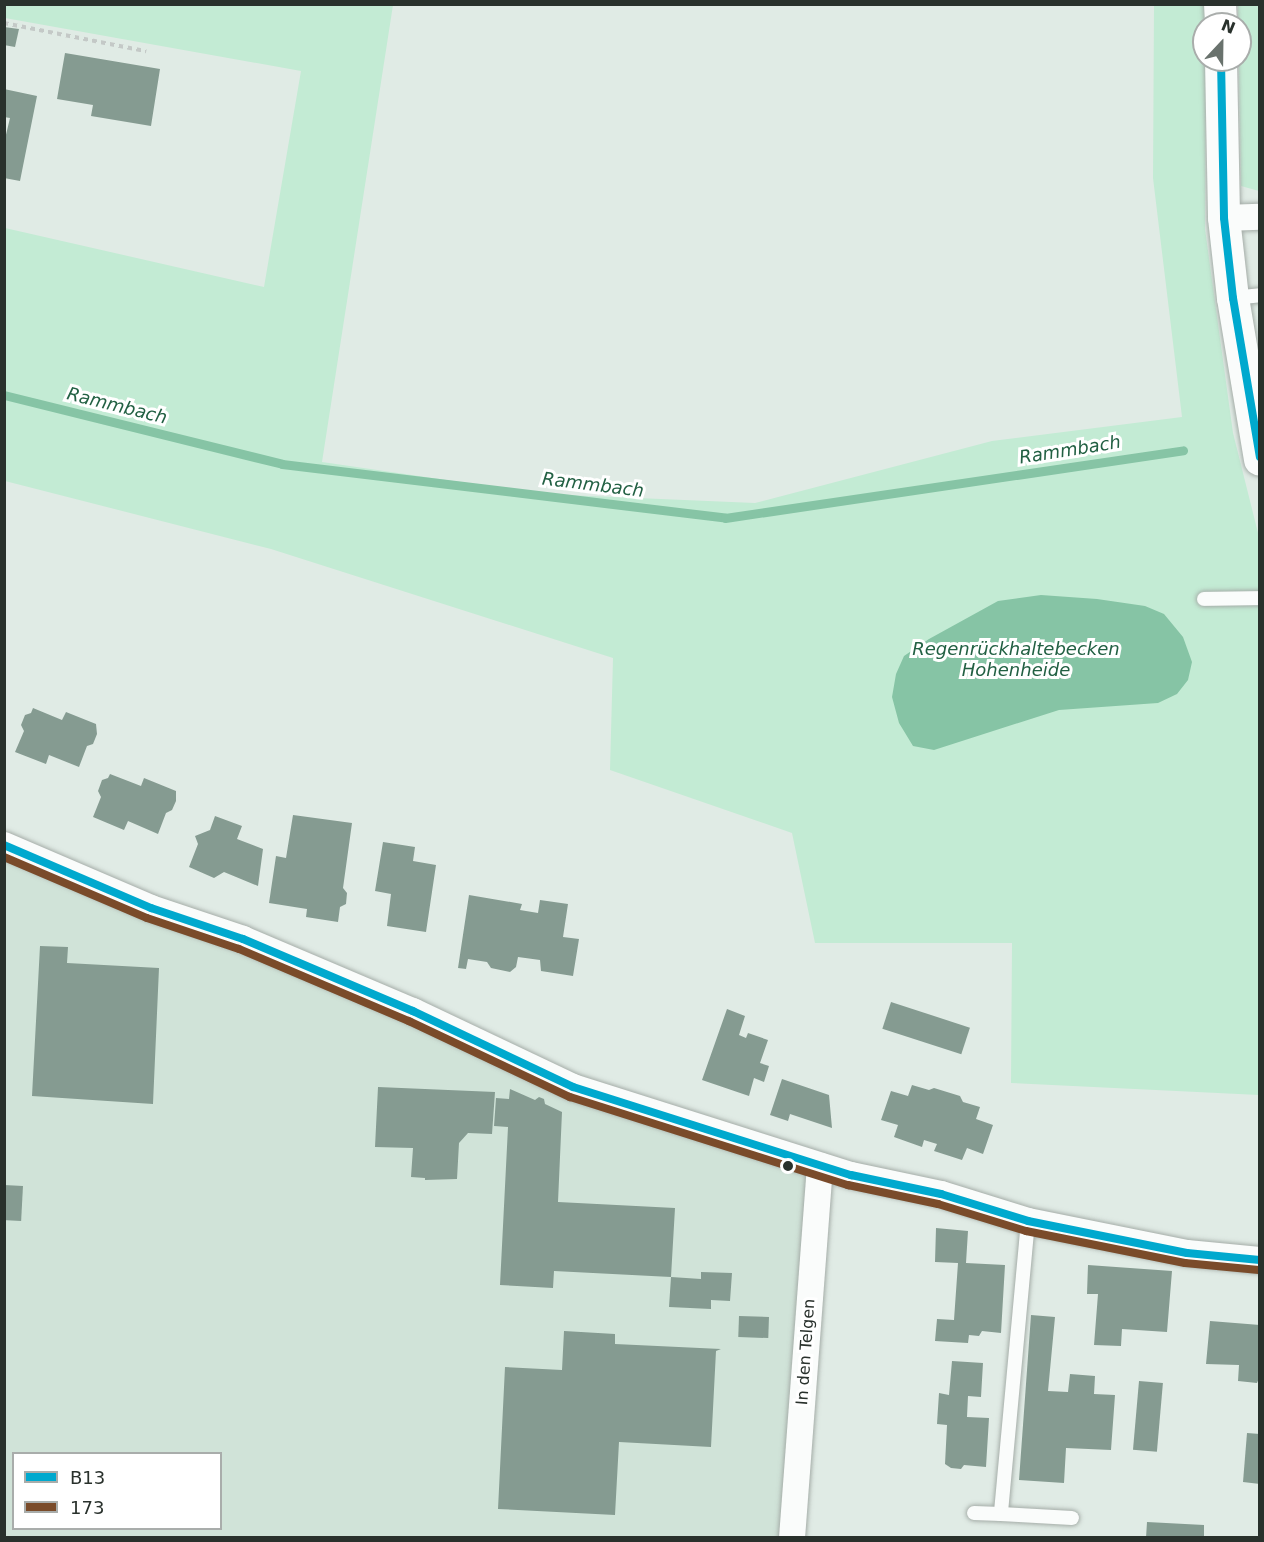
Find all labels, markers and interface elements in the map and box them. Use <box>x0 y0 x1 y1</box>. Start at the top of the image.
north arrow <box>1192 12 1252 72</box>
text: N <box>1218 15 1238 38</box>
water label: Rammbach <box>65 383 169 429</box>
water label: Rammbach <box>1018 431 1122 469</box>
water label: Rammbach <box>541 468 645 502</box>
water label: Regenrückhaltebecken Hohenheide <box>912 639 1120 682</box>
unlabelled marker <box>782 1160 794 1172</box>
street label: In den Telgen <box>793 1298 819 1406</box>
legend <box>12 1452 222 1530</box>
text: B13 <box>70 1467 105 1488</box>
text: 173 <box>70 1497 104 1518</box>

